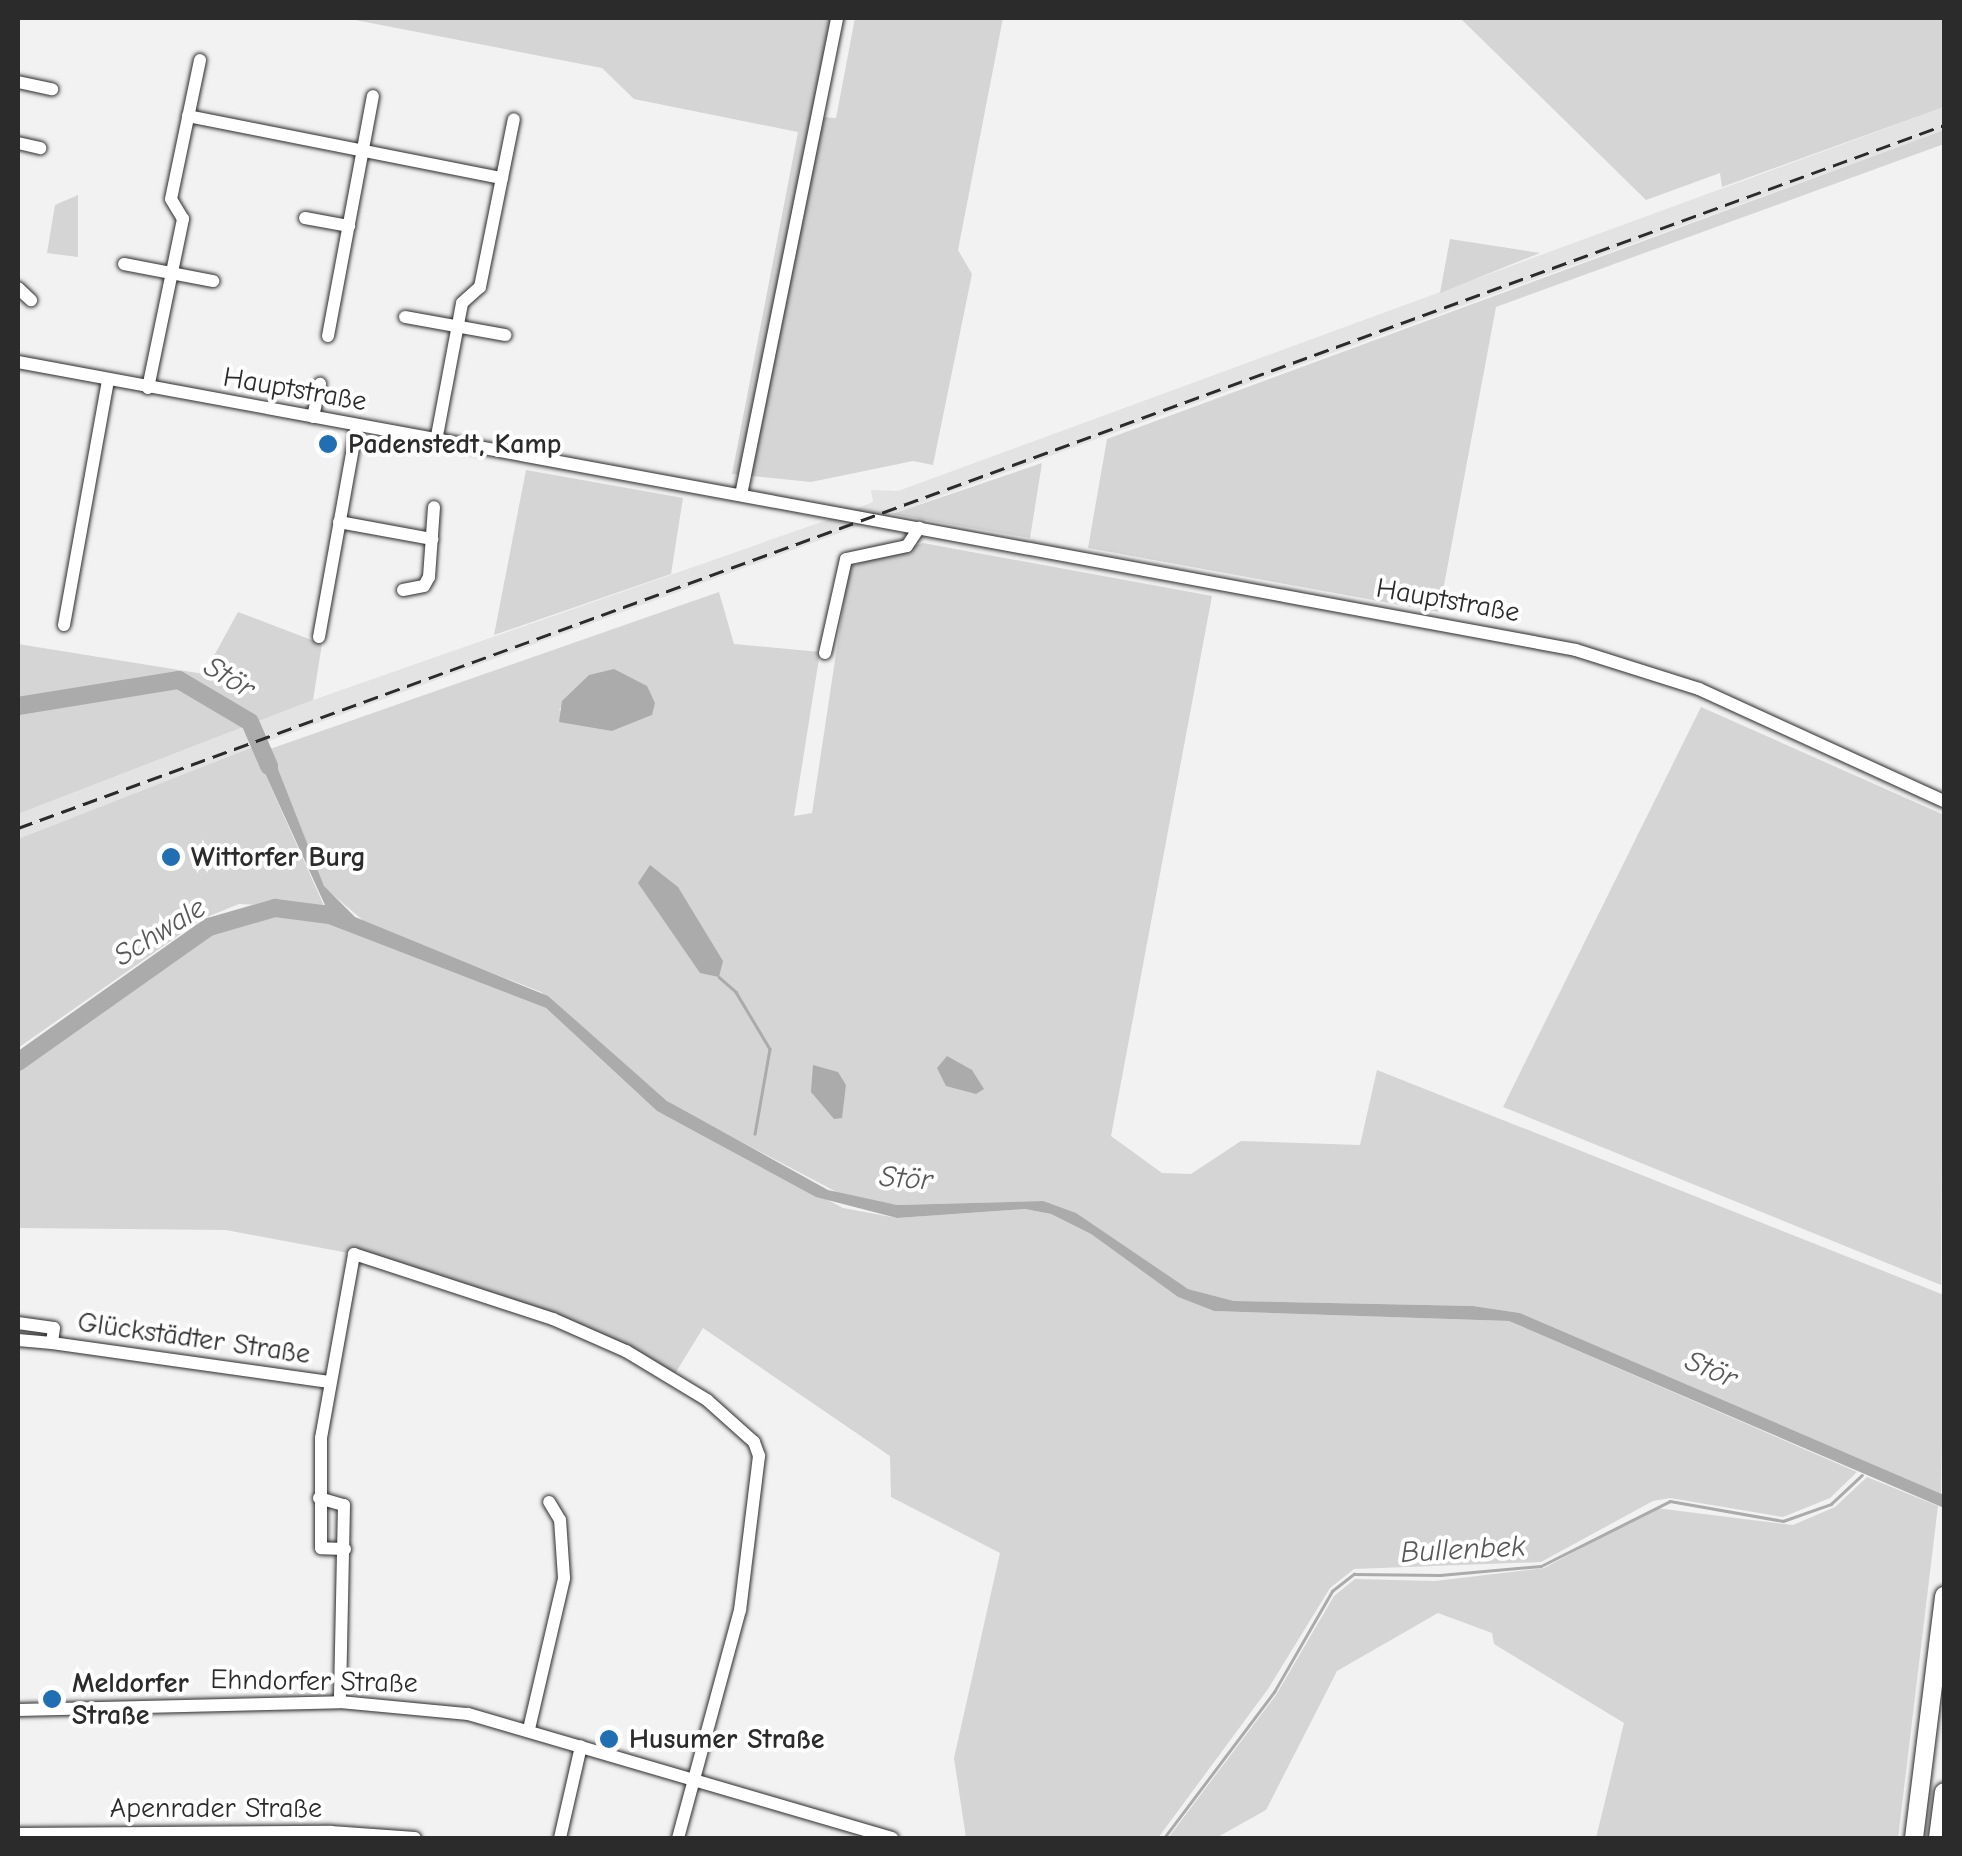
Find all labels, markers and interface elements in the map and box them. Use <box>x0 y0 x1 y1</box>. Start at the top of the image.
street label: Hauptstraße <box>221 360 369 418</box>
place label: Padenstedt, Kamp <box>348 427 561 461</box>
marker: Padenstedt, Kamp <box>317 433 339 455</box>
street label: Hauptstraße <box>1374 571 1522 629</box>
water label: Stör <box>197 649 261 707</box>
place label: Wittorfer Burg <box>191 840 366 874</box>
marker: Wittorfer Burg <box>160 846 182 868</box>
water label: Schwale <box>107 890 213 974</box>
water label: Stör <box>878 1159 934 1199</box>
street label: Glückstädter Straße <box>75 1305 313 1371</box>
water label: Stör <box>1679 1343 1743 1397</box>
water label: Bullenbek <box>1400 1529 1526 1571</box>
street label: Ehndorfer Straße <box>210 1662 418 1700</box>
place label: Meldorfer Straße <box>72 1666 189 1732</box>
marker: Meldorfer Straße <box>41 1688 63 1710</box>
place label: Husumer Straße <box>629 1722 825 1756</box>
marker: Husumer Straße <box>598 1728 620 1750</box>
street label: Apenrader Straße <box>110 1791 322 1825</box>

